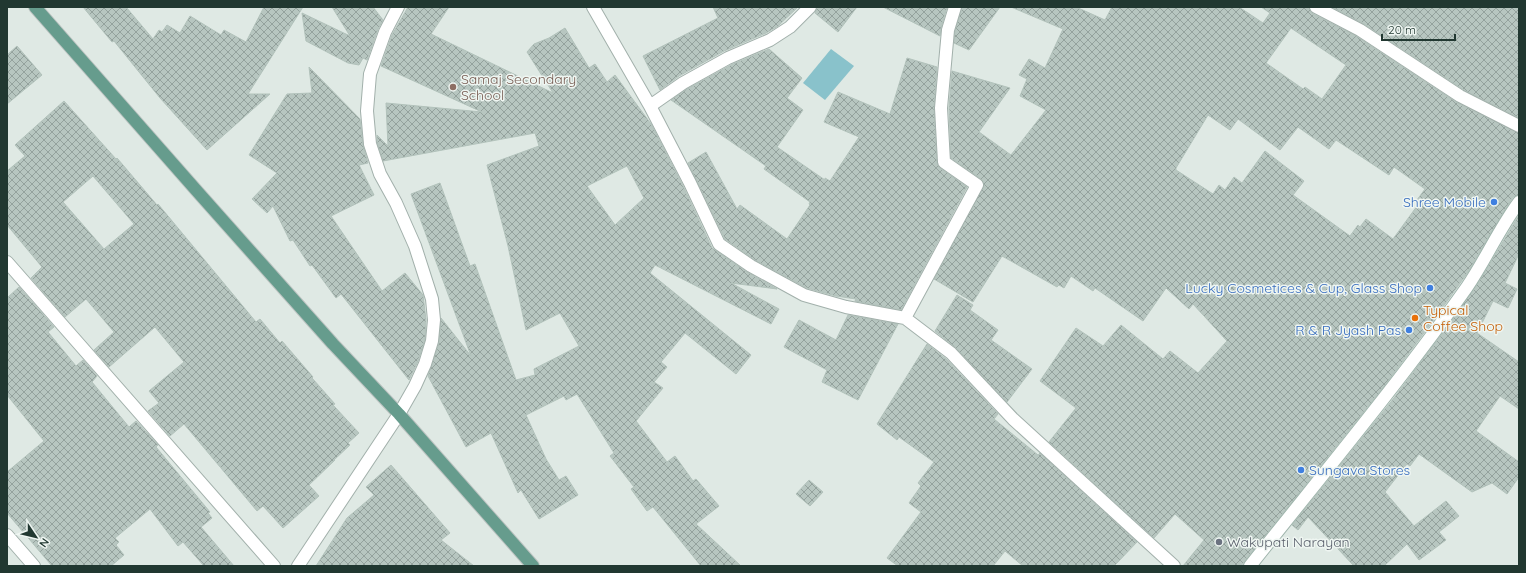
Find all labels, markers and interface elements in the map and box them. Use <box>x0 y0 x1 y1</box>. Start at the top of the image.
scale bar <box>1382 16 1455 42</box>
text: 20 m <box>1388 22 1416 37</box>
place label: Samaj Secondary School <box>461 70 576 104</box>
marker: Samaj Secondary School <box>448 82 458 92</box>
place label: Shree Mobile <box>1403 193 1486 211</box>
marker: Shree Mobile <box>1489 197 1499 207</box>
place label: Lucky Cosmetices & Cup, Glass Shop <box>1185 279 1422 297</box>
marker: Lucky Cosmetices & Cup, Glass Shop <box>1425 283 1435 293</box>
place label: Typical Coffee Shop <box>1423 301 1503 335</box>
marker: Typical Coffee Shop <box>1410 313 1420 323</box>
place label: R & R Jyash Pas <box>1295 321 1401 339</box>
marker: R & R Jyash Pas <box>1404 325 1414 335</box>
place label: Sungava Stores <box>1309 461 1410 479</box>
marker: Sungava Stores <box>1296 465 1306 475</box>
north arrow <box>16 517 56 557</box>
place label: Wakupati Narayan <box>1227 533 1350 551</box>
text: N <box>36 535 52 550</box>
marker: Wakupati Narayan <box>1214 537 1224 547</box>

